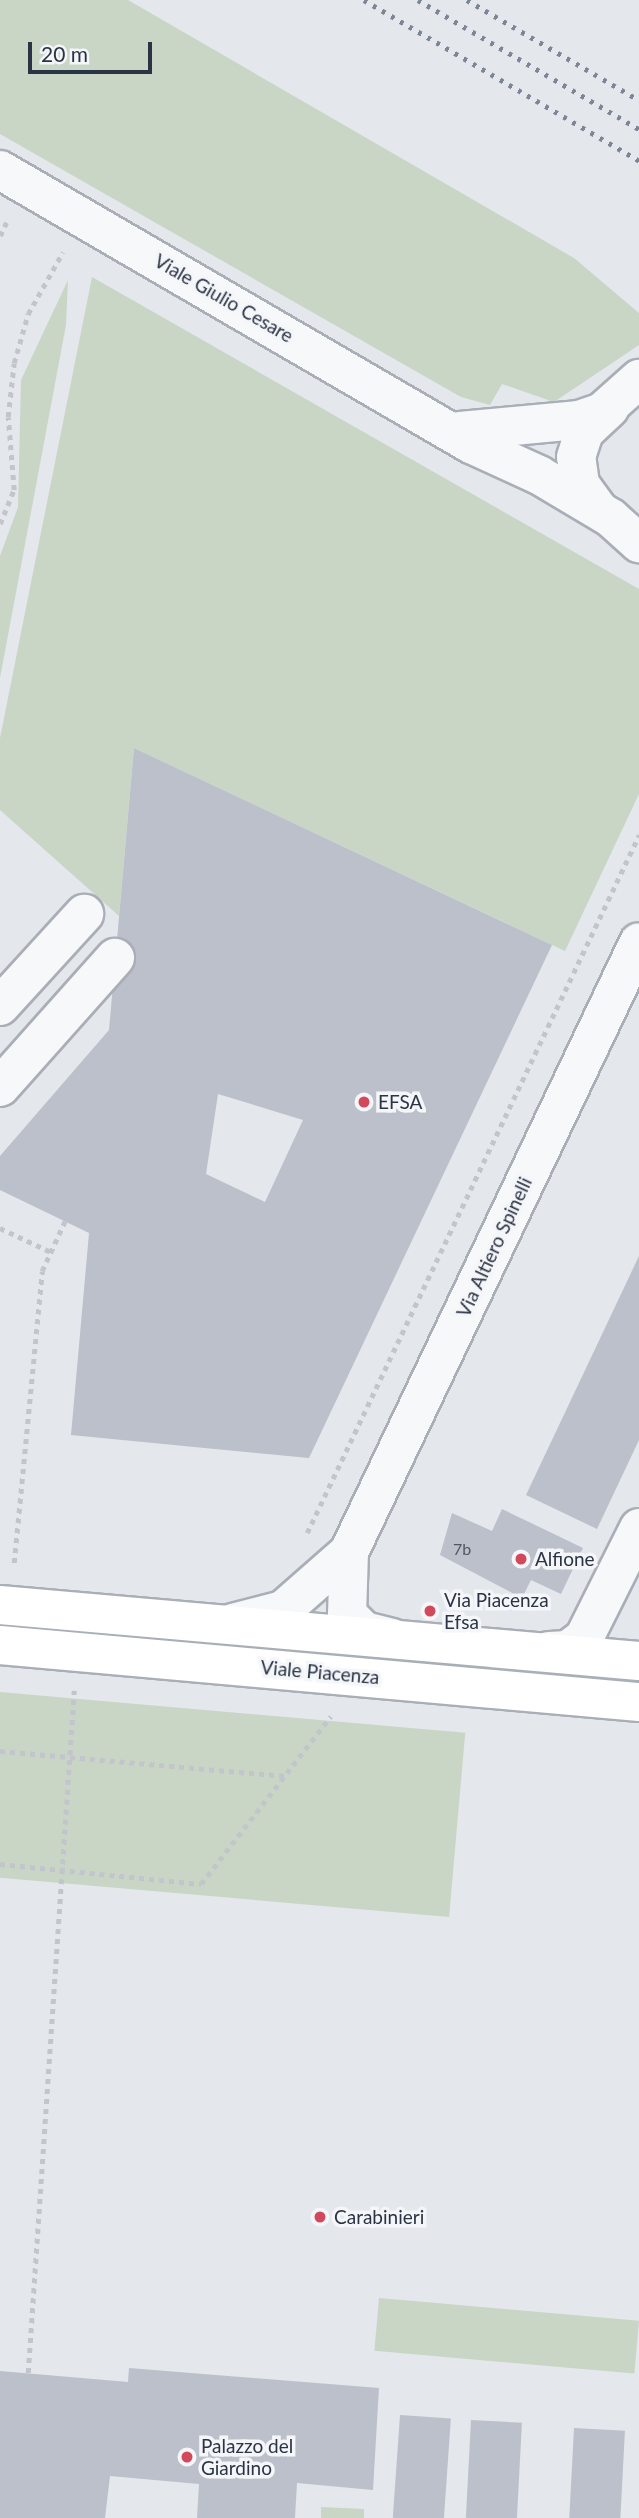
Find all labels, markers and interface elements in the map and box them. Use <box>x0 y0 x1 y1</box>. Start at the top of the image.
scale bar <box>32 28 156 72</box>
text: 20 m <box>41 41 88 66</box>
street label: Viale Giulio Cesare <box>150 249 298 347</box>
place label: EFSA <box>378 1091 422 1113</box>
marker: EFSA <box>356 1094 372 1110</box>
street label: Via Altiero Spinelli <box>451 1173 537 1321</box>
house number: 7b <box>453 1539 471 1559</box>
place label: Alfione <box>535 1548 595 1570</box>
marker: Alfione <box>513 1551 529 1567</box>
place label: Via Piacenza Efsa <box>444 1589 549 1633</box>
marker: Via Piacenza Efsa <box>422 1603 438 1619</box>
street label: Viale Piacenza <box>260 1655 380 1689</box>
place label: Carabinieri <box>334 2206 424 2228</box>
marker: Carabinieri <box>312 2209 328 2225</box>
place label: Palazzo del Giardino <box>201 2435 293 2479</box>
marker: Palazzo del Giardino <box>179 2449 195 2465</box>

